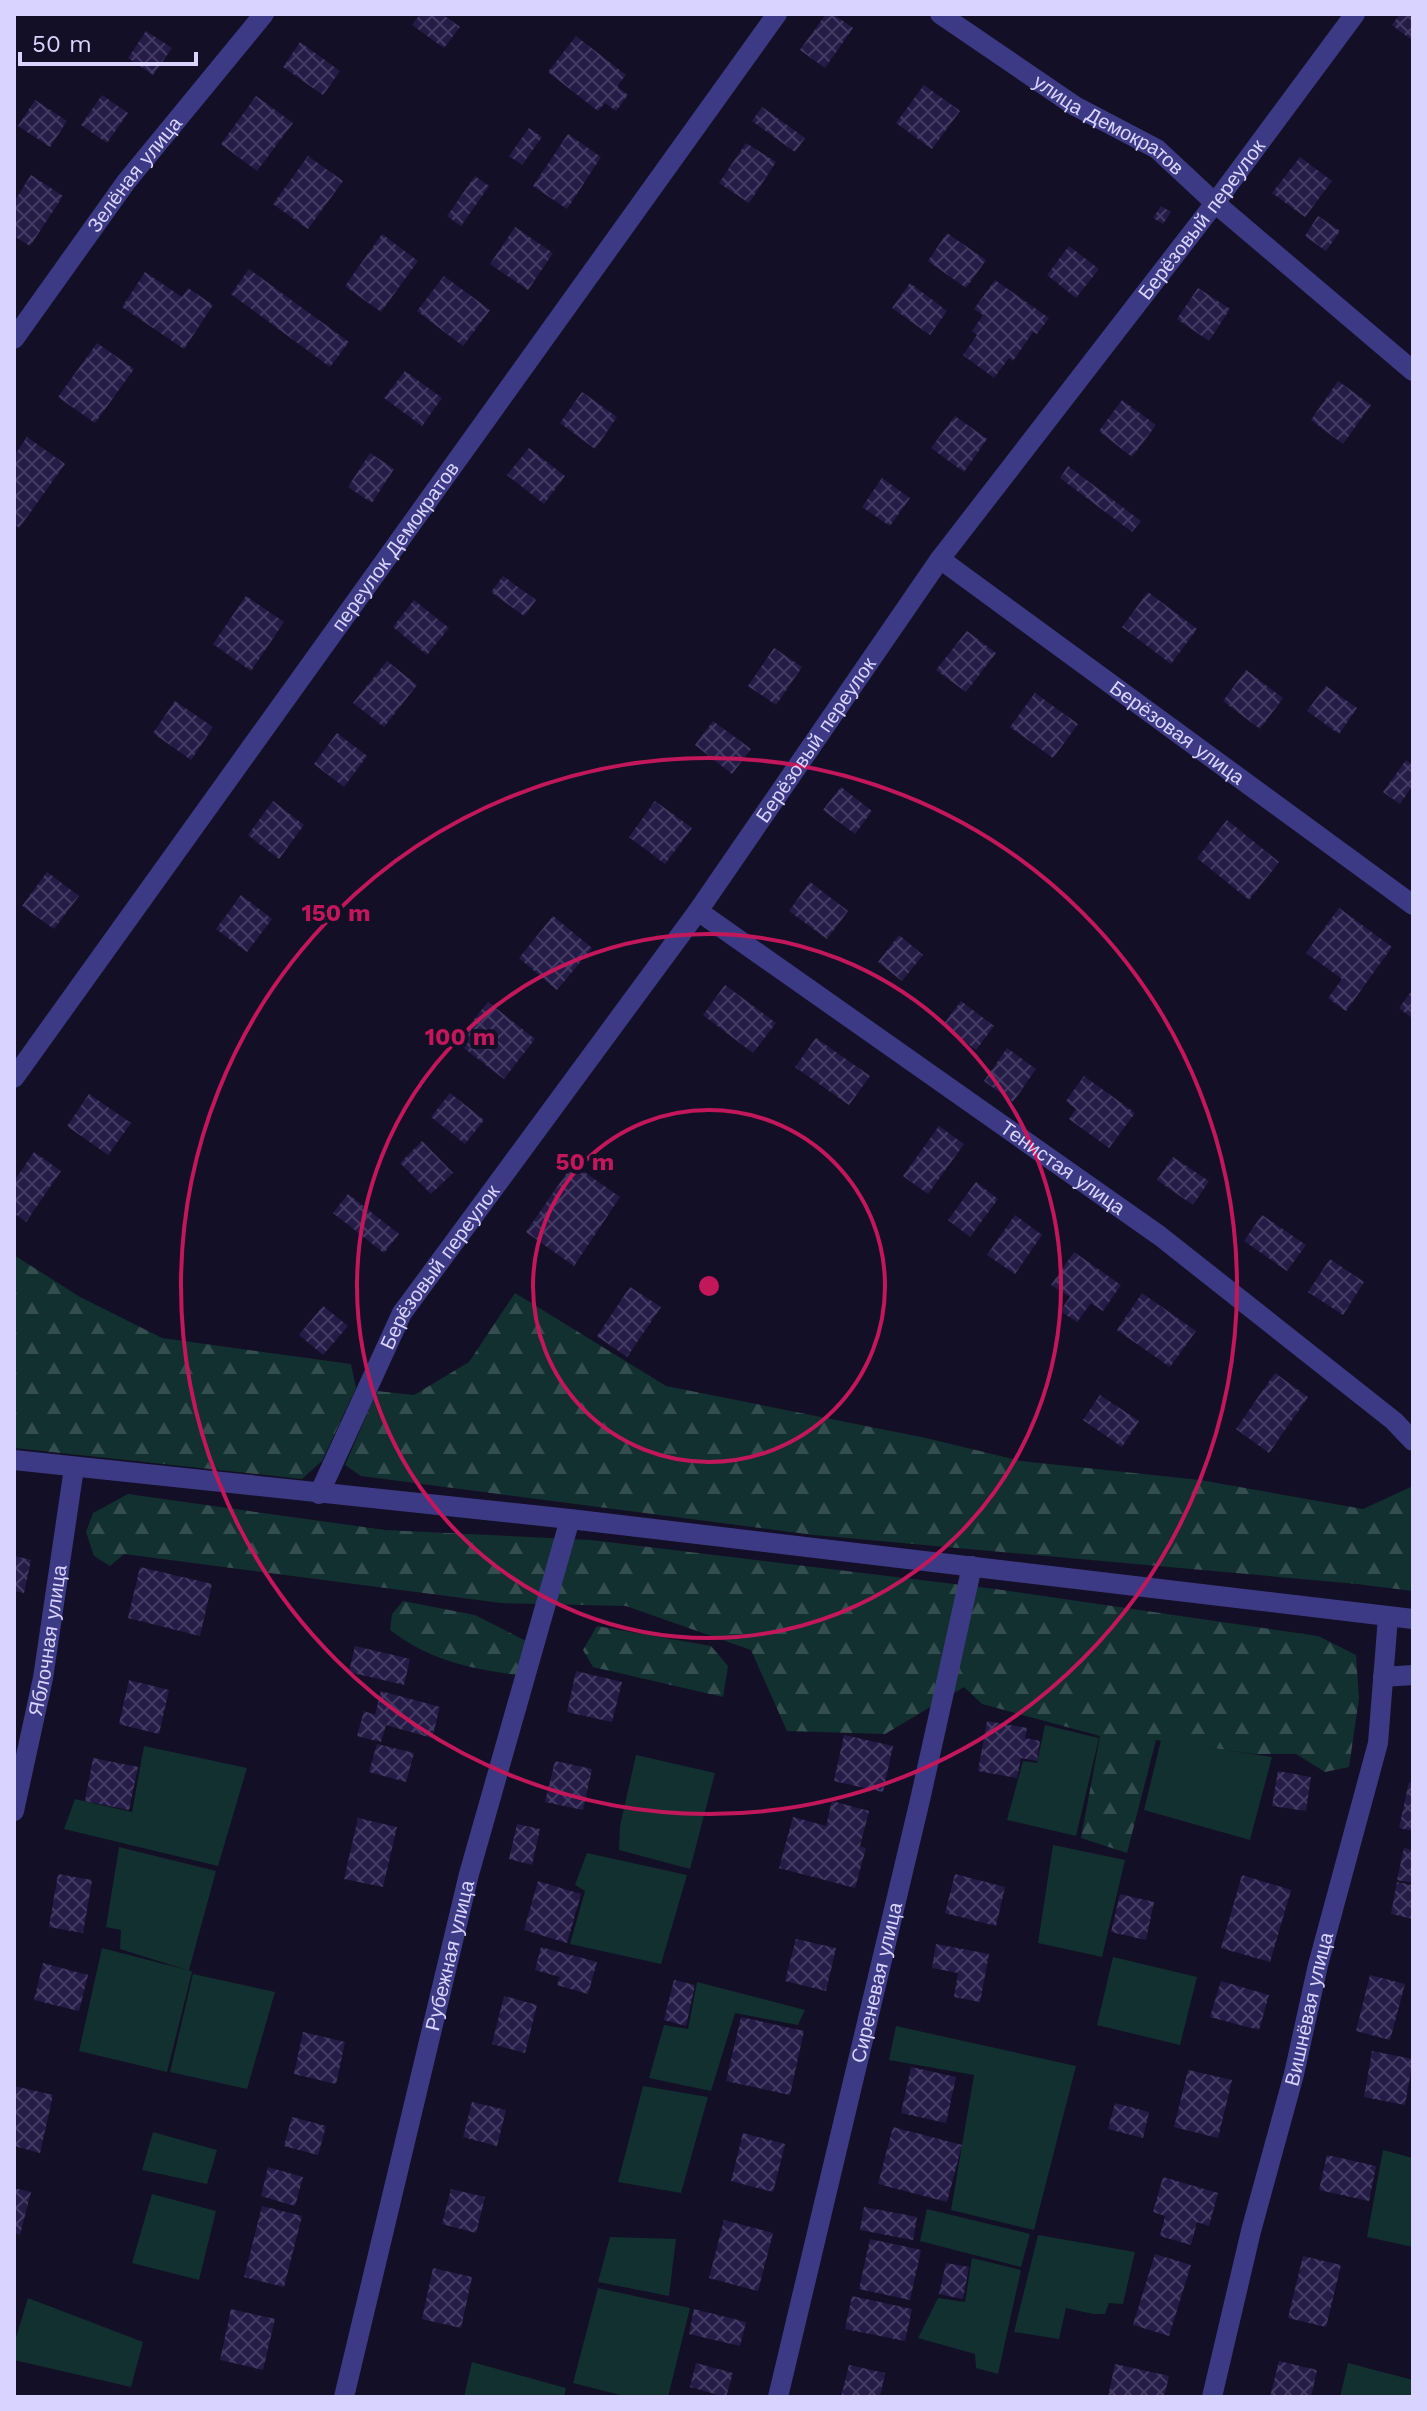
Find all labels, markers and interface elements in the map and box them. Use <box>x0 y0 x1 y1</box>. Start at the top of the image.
scale bar <box>20 16 196 66</box>
text: 50 m <box>32 30 92 58</box>
street label: улица Демократов <box>1029 69 1189 180</box>
street label: Зелёная улица <box>82 111 187 237</box>
street label: Берёзовый переулок <box>1133 134 1270 304</box>
street label: переулок Демократов <box>326 457 464 636</box>
street label: Берёзовый переулок <box>751 653 881 827</box>
street label: Берёзовая улица <box>1105 675 1250 790</box>
text: 150 m <box>301 899 371 927</box>
text: 100 m <box>425 1023 495 1051</box>
street label: Тенистая улица <box>996 1115 1131 1220</box>
text: 50 m <box>556 1148 614 1176</box>
street label: Берёзовый переулок <box>375 1180 505 1353</box>
centre of rings <box>695 1272 723 1300</box>
street label: Яблочная улица <box>23 1562 72 1718</box>
street label: Рубежная улица <box>420 1877 479 2033</box>
street label: Сиреневая улица <box>846 1899 907 2065</box>
street label: Вишнёвая улица <box>1279 1929 1339 2089</box>

